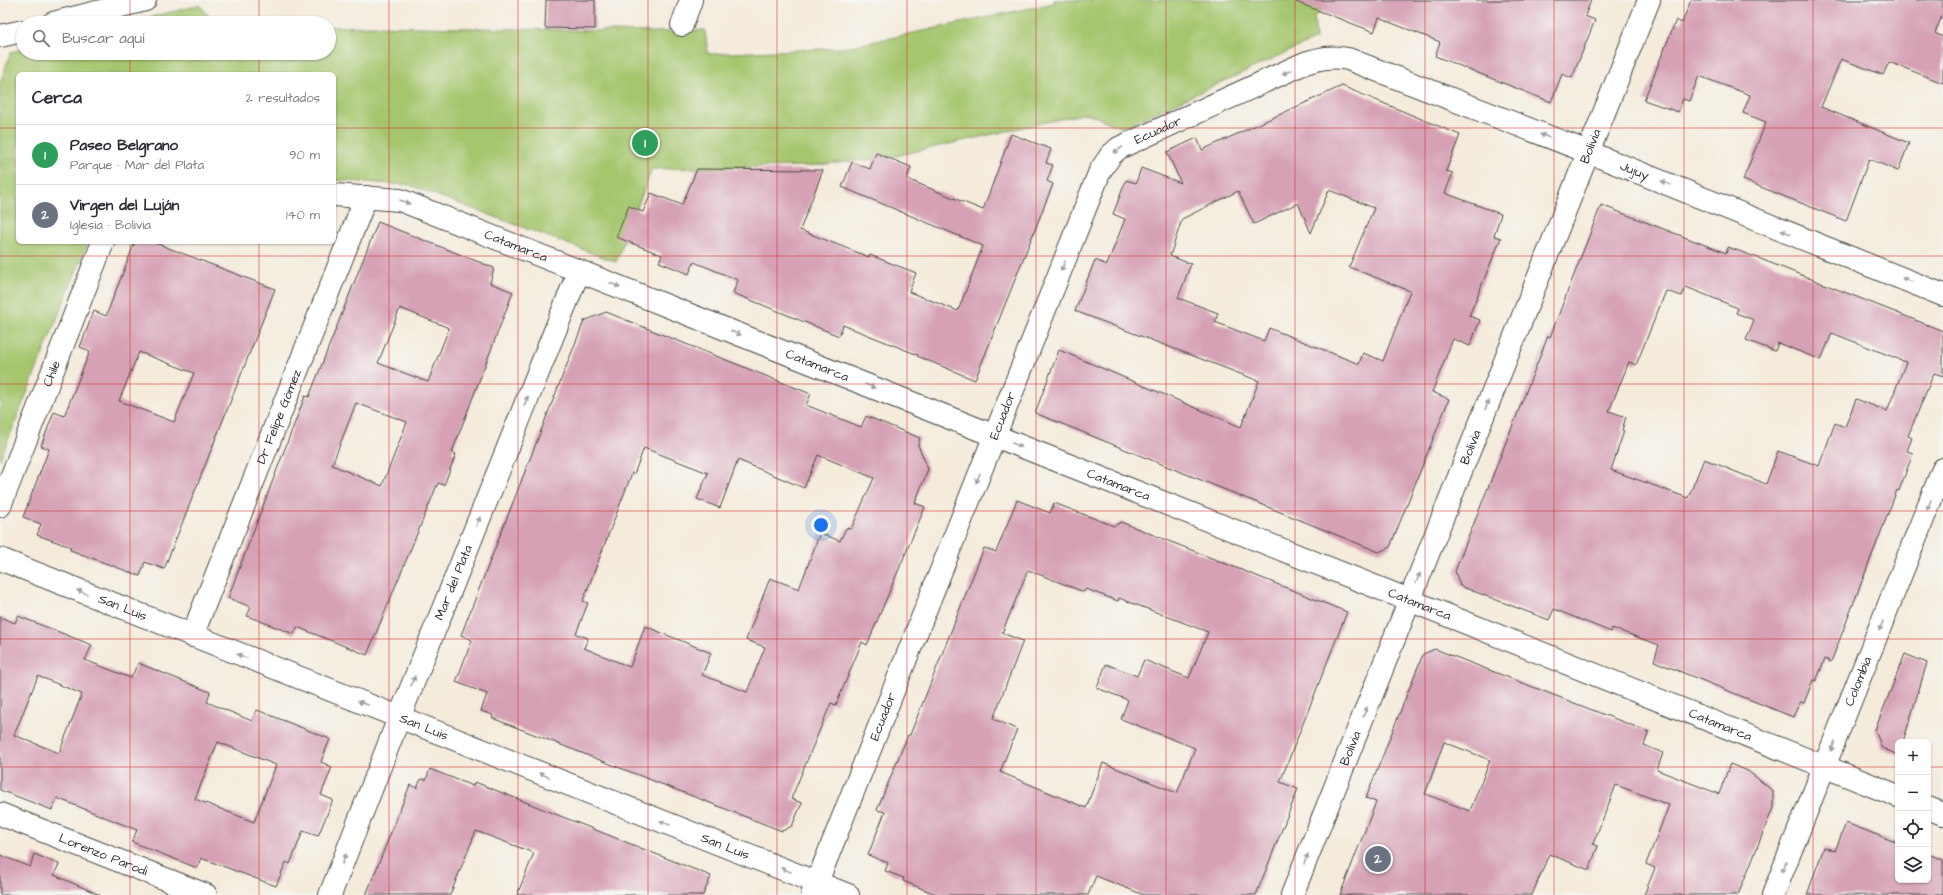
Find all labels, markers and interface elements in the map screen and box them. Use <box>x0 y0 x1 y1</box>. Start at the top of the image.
search box <box>16 16 336 60</box>
icon: search <box>30 27 52 49</box>
text: Buscar aquí <box>62 28 144 49</box>
one-way arrow <box>1280 69 1292 75</box>
text: Cerca <box>32 86 82 110</box>
text: 2 resultados <box>246 89 320 107</box>
street label: Ecuador <box>1131 112 1185 149</box>
street label: Bolivia <box>1576 126 1606 166</box>
pin: 1 <box>632 128 658 158</box>
one-way arrow <box>1538 132 1550 138</box>
text: Paseo Belgrano <box>70 135 178 156</box>
text: 1 <box>44 146 46 164</box>
text: 90 m <box>289 146 320 164</box>
one-way arrow <box>1113 146 1123 154</box>
text: Parque · Mar del Plata <box>70 156 204 174</box>
street label: Jujuy <box>1617 157 1652 186</box>
one-way arrow <box>1659 180 1671 186</box>
text: Virgen del Luján <box>70 195 179 216</box>
one-way arrow <box>399 199 411 205</box>
text: 2 <box>41 206 49 224</box>
text: 140 m <box>286 206 320 224</box>
text: Iglesia · Bolivia <box>70 216 151 234</box>
street label: Catamarca <box>482 225 551 267</box>
one-way arrow <box>1780 228 1792 234</box>
one-way arrow <box>1059 260 1065 272</box>
one-way arrow <box>1900 277 1912 283</box>
one-way arrow <box>610 283 622 289</box>
one-way arrow <box>731 331 743 337</box>
street label: Catamarca <box>783 345 852 386</box>
street label: Chile <box>38 358 65 389</box>
street label: Dr Felipe Gómez <box>252 366 306 467</box>
one-way arrow <box>864 384 876 390</box>
street label: Ecuador <box>985 389 1020 442</box>
one-way arrow <box>524 395 530 407</box>
one-way arrow <box>1484 399 1490 411</box>
street label: Bolivia <box>1456 427 1486 467</box>
one-way arrow <box>1011 442 1023 448</box>
street label: Catamarca <box>1084 464 1153 506</box>
one-way arrow <box>975 472 981 484</box>
one-way arrow <box>1925 499 1931 511</box>
one-way arrow <box>475 515 481 527</box>
your location <box>811 515 831 535</box>
street label: Mar del Plata <box>430 542 477 623</box>
one-way arrow <box>1415 573 1421 584</box>
street label: Catamarca <box>1385 584 1454 625</box>
one-way arrow <box>75 589 87 595</box>
street label: San Luis <box>96 590 150 626</box>
one-way arrow <box>1877 620 1883 632</box>
one-way arrow <box>235 652 247 658</box>
street label: Colombia <box>1840 654 1876 709</box>
one-way arrow <box>411 675 417 687</box>
street label: Ecuador <box>865 690 901 743</box>
one-way arrow <box>356 700 368 706</box>
street label: Catamarca <box>1686 704 1755 746</box>
one-way arrow <box>1362 706 1368 718</box>
street label: San Luis <box>397 709 451 745</box>
street label: Bolivia <box>1336 728 1366 768</box>
map controls <box>1895 739 1931 883</box>
button: + <box>1895 739 1931 775</box>
one-way arrow <box>1829 741 1835 753</box>
one-way arrow <box>538 771 550 777</box>
button: − <box>1895 775 1931 811</box>
button: locate <box>1895 811 1931 847</box>
one-way arrow <box>659 819 671 825</box>
street label: Lorenzo Parodi <box>56 829 150 880</box>
street label: San Luis <box>698 829 753 864</box>
pin: 2 <box>1365 844 1391 874</box>
button: layers <box>1895 847 1931 883</box>
one-way arrow <box>341 852 347 864</box>
one-way arrow <box>1304 852 1310 864</box>
one-way arrow <box>1781 862 1787 874</box>
one-way arrow <box>780 867 792 873</box>

